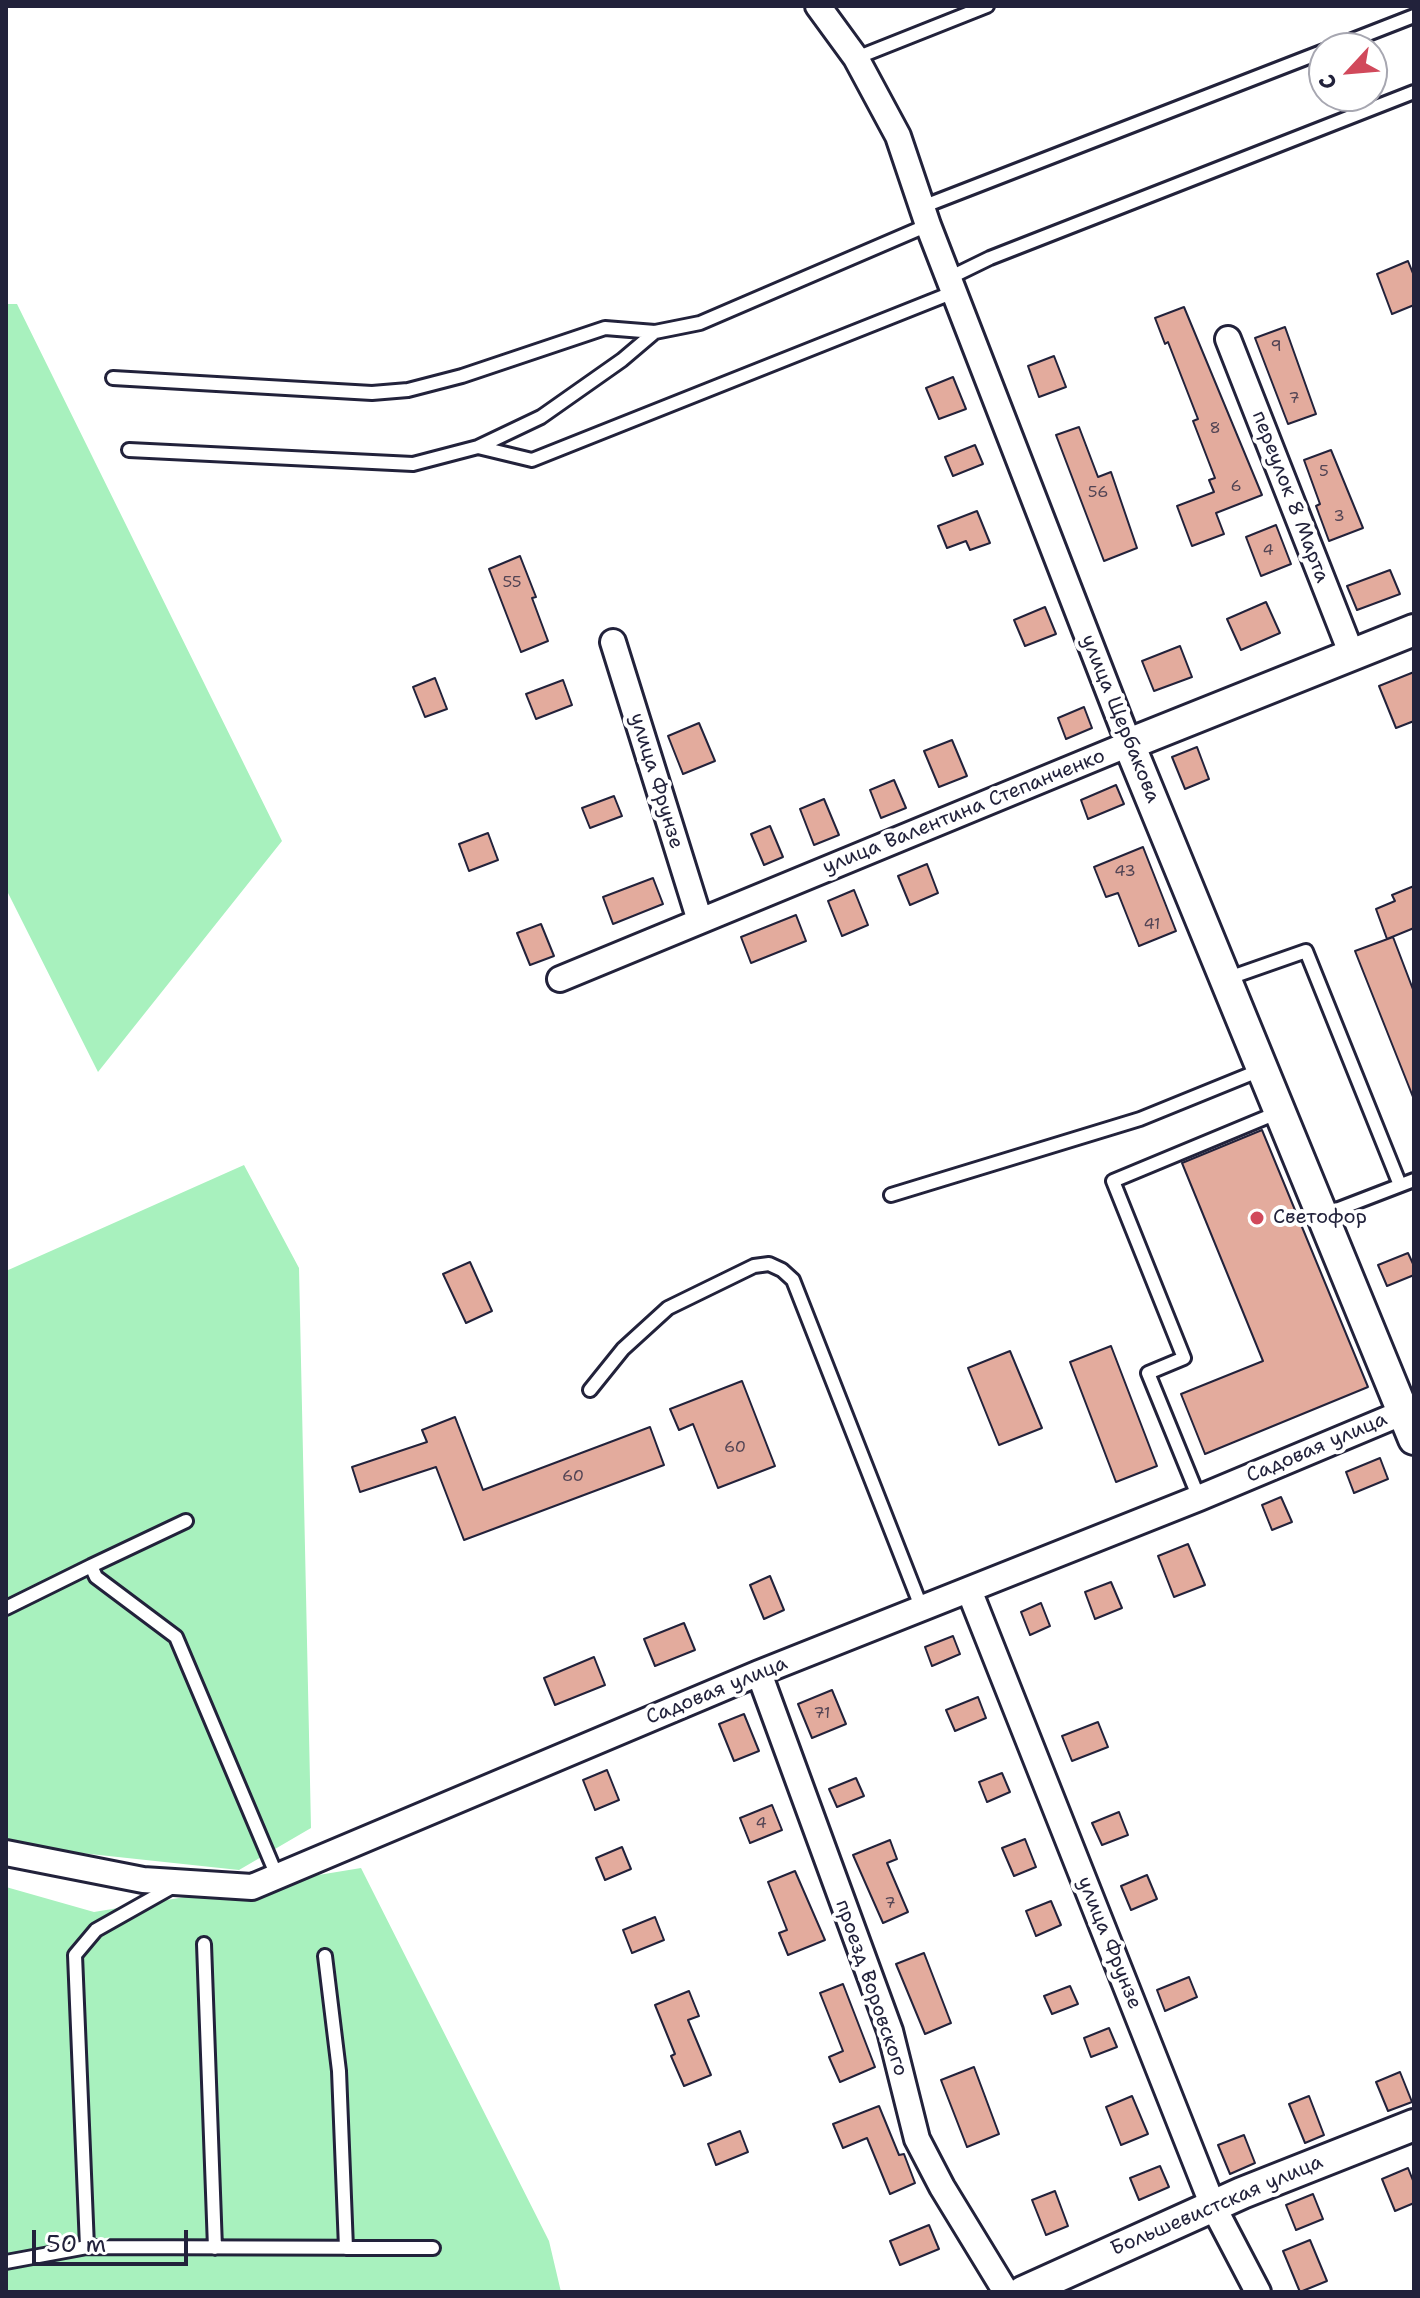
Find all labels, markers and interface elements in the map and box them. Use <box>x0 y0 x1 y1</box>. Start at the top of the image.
north arrow <box>1308 32 1388 112</box>
text: С <box>1312 69 1344 94</box>
house number: 9 <box>1270 337 1282 357</box>
house number: 7 <box>1288 389 1300 409</box>
street label: переулок 8 Марта <box>1246 408 1334 586</box>
house number: 8 <box>1209 419 1221 439</box>
house number: 5 <box>1319 462 1329 482</box>
house number: 6 <box>1230 477 1242 497</box>
house number: 56 <box>1088 483 1108 503</box>
house number: 3 <box>1333 507 1345 527</box>
house number: 4 <box>1262 541 1274 561</box>
house number: 55 <box>502 573 522 593</box>
street label: улица Щербакова <box>1075 631 1165 807</box>
street label: улица Фрунзе <box>624 710 688 852</box>
street label: улица Валентина Степанченко <box>819 744 1109 880</box>
house number: 43 <box>1114 862 1136 882</box>
house number: 41 <box>1143 915 1161 935</box>
place label: Светофор <box>1273 1206 1367 1230</box>
marker: Светофор <box>1248 1209 1266 1227</box>
street label: Садовая улица <box>1243 1408 1391 1488</box>
house number: 60 <box>724 1438 746 1458</box>
house number: 60 <box>562 1467 584 1487</box>
street label: Садовая улица <box>643 1652 791 1730</box>
house number: 71 <box>813 1704 831 1724</box>
house number: 4 <box>755 1814 767 1834</box>
street label: улица Фрунзе <box>1072 1873 1146 2013</box>
house number: 7 <box>884 1894 896 1914</box>
street label: проезд Воровского <box>830 1897 912 2079</box>
street label: Большевистская улица <box>1107 2150 1327 2262</box>
scale bar <box>36 2214 192 2264</box>
text: 50 m <box>46 2228 106 2260</box>

